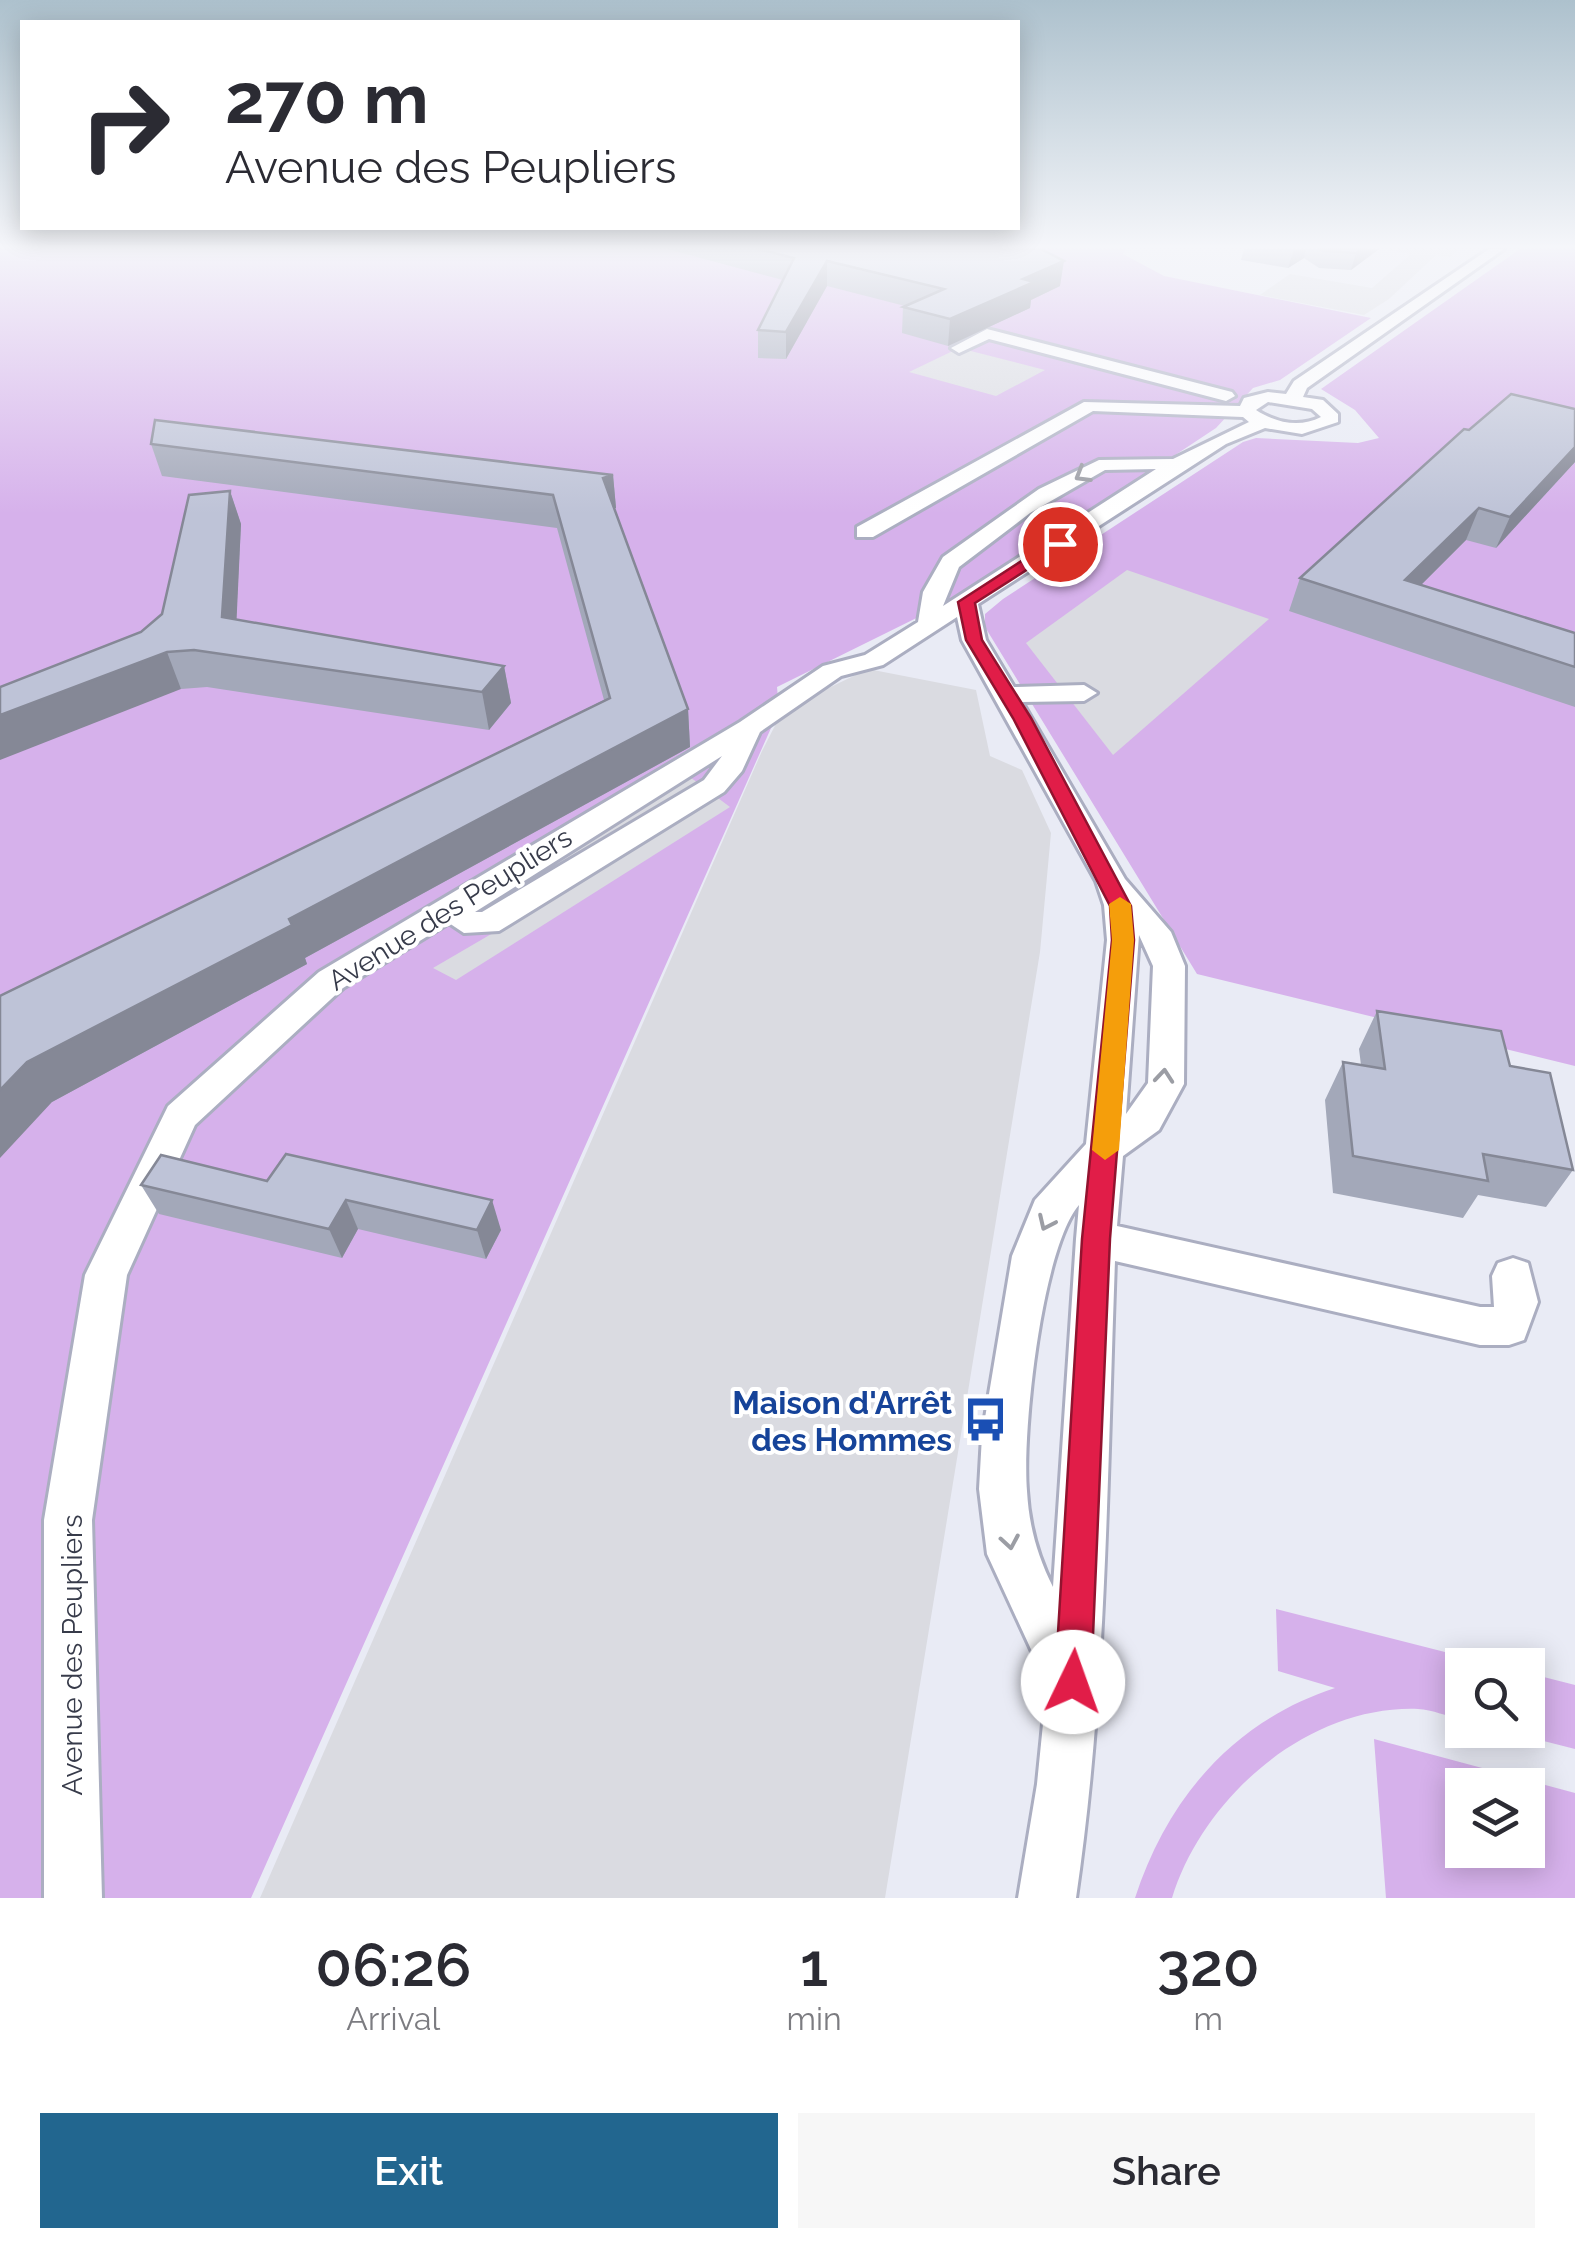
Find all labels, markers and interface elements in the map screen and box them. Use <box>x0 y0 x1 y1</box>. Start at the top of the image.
text: 270 m <box>225 57 429 139</box>
icon: right <box>60 60 190 190</box>
text: Avenue des Peupliers <box>225 141 676 194</box>
one-way arrow <box>1075 463 1093 482</box>
pin <box>1018 502 1103 587</box>
icon: arrive <box>1033 517 1088 572</box>
street label: Avenue des Peupliers <box>322 821 578 997</box>
one-way arrow <box>1152 1068 1174 1084</box>
one-way arrow <box>1038 1213 1058 1231</box>
place label: Maison d'Arrêt des Hommes <box>732 1384 952 1458</box>
bus stop icon: Maison d'Arrêt des Hommes <box>961 1396 1009 1444</box>
street label: Avenue des Peupliers <box>56 1515 89 1795</box>
one-way arrow <box>999 1534 1020 1550</box>
position arrow <box>1021 1630 1125 1734</box>
map controls <box>1445 1648 1545 1868</box>
button: search <box>1445 1648 1545 1748</box>
button: layers <box>1445 1768 1545 1868</box>
text: 06:26 <box>315 1930 471 2000</box>
text: 1 <box>800 1930 828 2000</box>
text: 320 <box>1157 1930 1260 2000</box>
text: Arrival <box>346 2000 440 2037</box>
text: min <box>787 2000 842 2037</box>
text: m <box>1194 2000 1223 2037</box>
button: Exit <box>40 2113 778 2228</box>
button: Share <box>798 2113 1535 2228</box>

